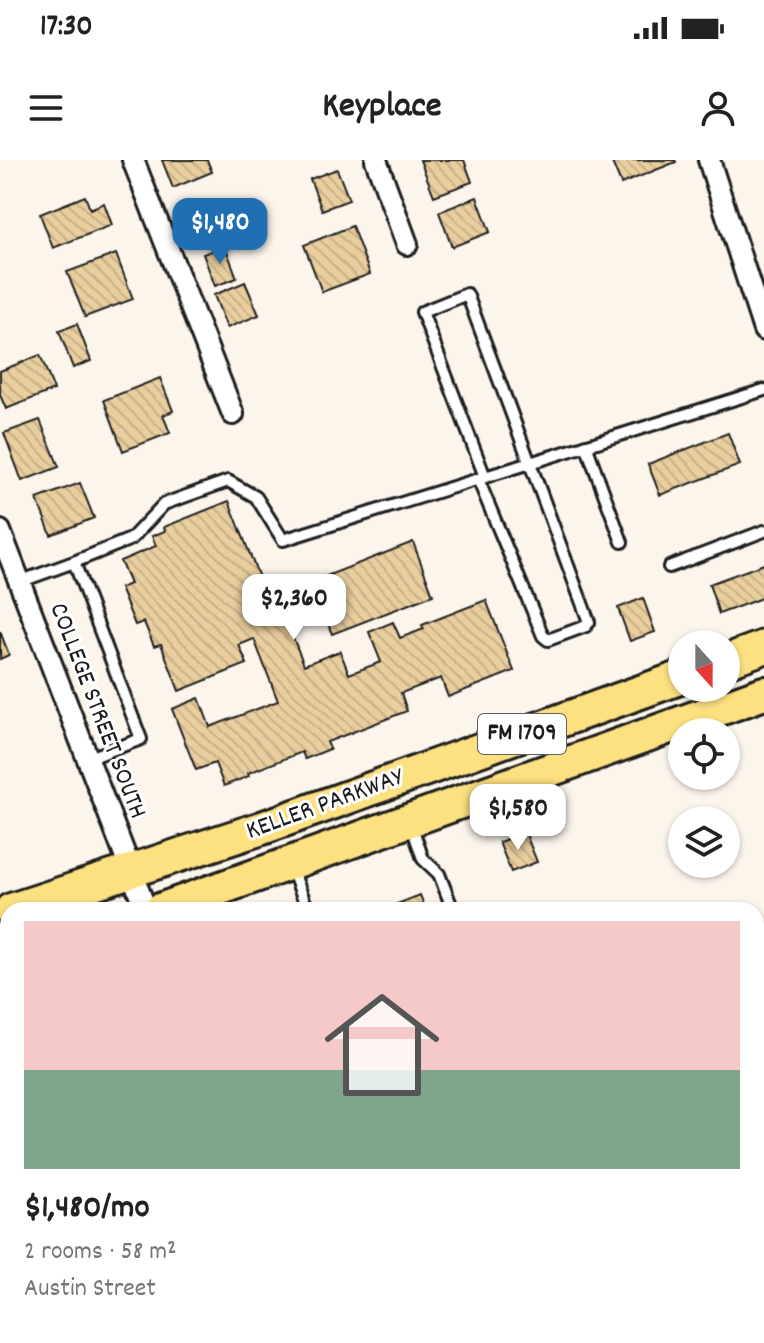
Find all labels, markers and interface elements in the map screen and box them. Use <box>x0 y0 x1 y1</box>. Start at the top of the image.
text: 17:30 <box>40 7 93 50</box>
text: Keyplace <box>322 82 442 134</box>
icon: menu <box>24 86 68 130</box>
icon: person <box>696 86 740 130</box>
pin: $1,480 <box>155 198 285 266</box>
text: $1,480 <box>190 205 250 242</box>
pin: $2,360 <box>229 574 359 642</box>
text: $2,360 <box>260 581 328 618</box>
street label: COLLEGE STREET SOUTH <box>39 598 155 824</box>
north arrow <box>668 630 740 702</box>
map controls <box>668 630 740 878</box>
road number: FM 1709 <box>478 714 566 754</box>
button: locate <box>668 718 740 790</box>
street label: KELLER PARKWAY <box>241 759 410 851</box>
pin: $1,580 <box>453 784 583 852</box>
text: $1,580 <box>488 791 548 828</box>
button: layers <box>668 806 740 878</box>
icon: home <box>310 973 454 1117</box>
text: $1,480/mo <box>24 1185 150 1234</box>
text: 2 rooms · 58 m² <box>24 1234 177 1271</box>
text: Austin Street <box>24 1271 156 1308</box>

